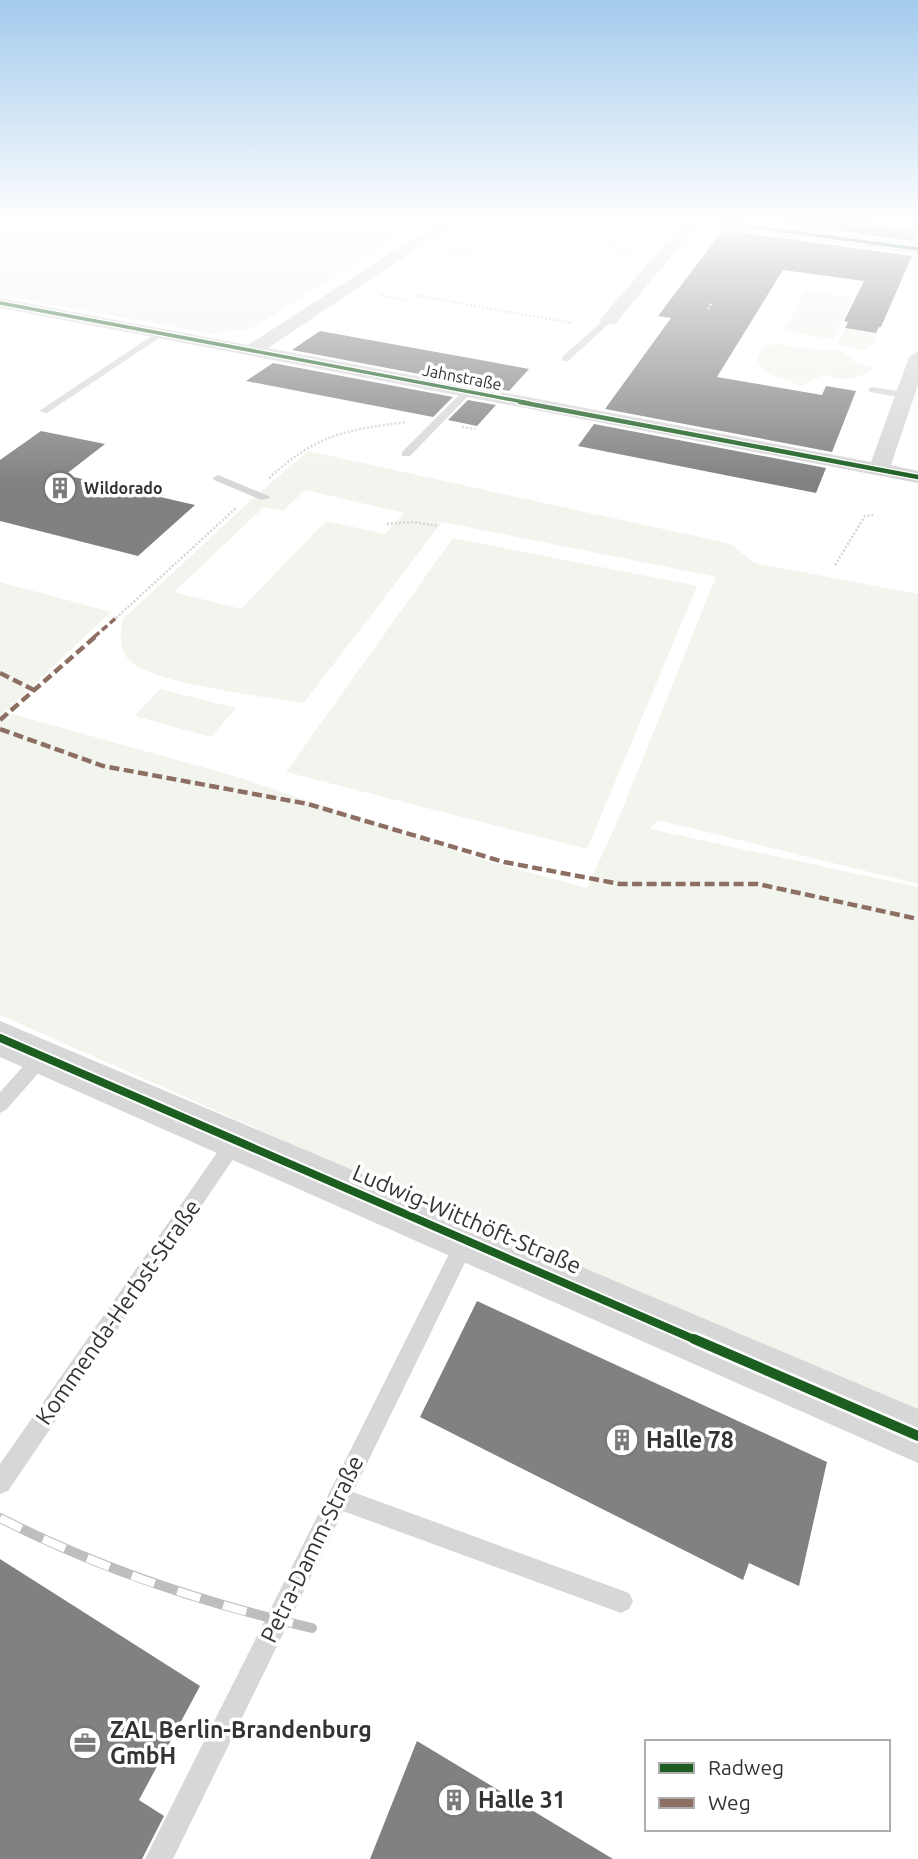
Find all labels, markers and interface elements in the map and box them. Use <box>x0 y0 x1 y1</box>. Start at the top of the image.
street label: Jahnstraße <box>421 360 503 394</box>
building icon: Wildorado <box>41 469 79 507</box>
place label: Wildorado <box>84 479 163 497</box>
street label: Ludwig-Witthöft-Straße <box>349 1159 585 1278</box>
street label: Kommenda-Herbst-Straße <box>30 1194 205 1429</box>
building icon: Halle 78 <box>603 1421 641 1459</box>
place label: Halle 78 <box>646 1427 734 1452</box>
street label: Petra-Damm-Straße <box>255 1451 368 1646</box>
place label: ZAL Berlin-Brandenburg GmbH <box>110 1717 372 1768</box>
office icon: ZAL Berlin-Brandenburg GmbH <box>66 1724 104 1762</box>
legend <box>645 1740 890 1831</box>
text: Radweg <box>708 1755 784 1779</box>
building icon: Halle 31 <box>435 1781 473 1819</box>
place label: Halle 31 <box>478 1787 566 1812</box>
text: Weg <box>708 1790 751 1814</box>

